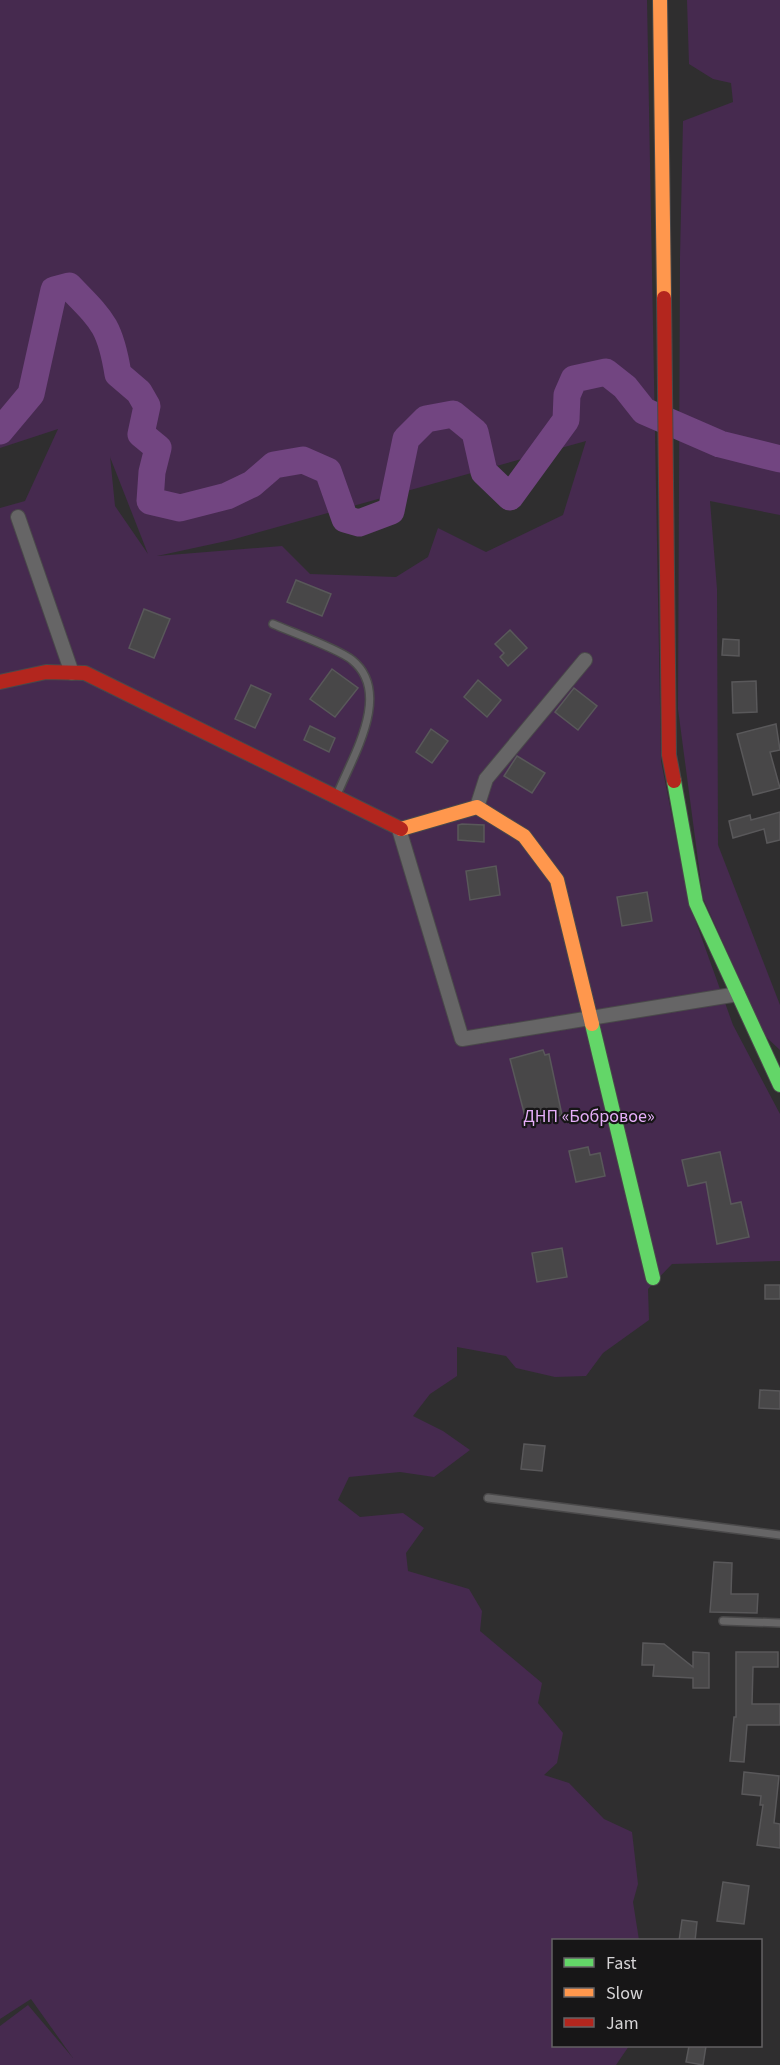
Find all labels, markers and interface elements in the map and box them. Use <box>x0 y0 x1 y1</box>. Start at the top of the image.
park label: ДНП «Бобровое» <box>523 1104 655 1129</box>
legend <box>552 1939 762 2047</box>
text: Fast <box>606 1951 637 1976</box>
text: Slow <box>606 1981 643 2006</box>
text: Jam <box>606 2011 639 2036</box>

